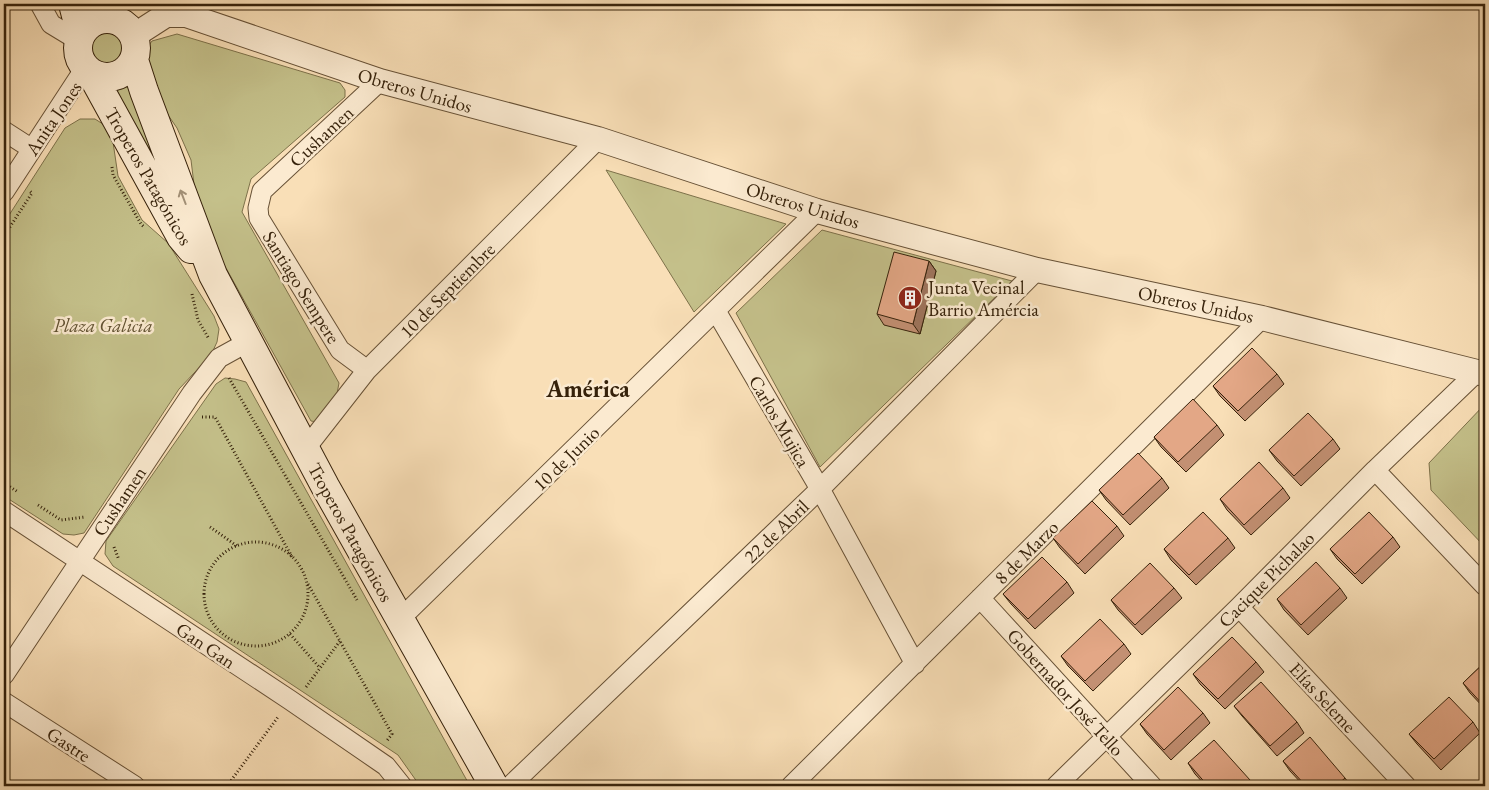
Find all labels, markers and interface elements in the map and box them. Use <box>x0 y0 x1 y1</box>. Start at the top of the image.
street label: Obreros Unidos <box>355 62 475 119</box>
street label: Anita Jones <box>19 76 87 161</box>
street label: Cushamen <box>284 100 359 173</box>
street label: Troperos Patagónicos <box>99 103 198 250</box>
street label: Obreros Unidos <box>743 176 863 235</box>
one-way arrow <box>178 189 187 205</box>
street label: Santiago Sempere <box>257 226 346 348</box>
street label: 10 de Septiembre <box>394 237 501 344</box>
place label: Junta Vecinal Barrio Amércia <box>926 275 1039 322</box>
street label: Obreros Unidos <box>1136 280 1256 329</box>
building icon: Junta Vecinal Barrio Amércia <box>897 285 923 311</box>
park label: Plaza Galicia <box>53 313 153 338</box>
street label: Carlos Mujica <box>743 371 816 472</box>
district label: América <box>545 373 630 404</box>
street label: 10 de Junio <box>528 420 605 496</box>
street label: Troperos Patagónicos <box>302 458 399 606</box>
street label: Cushamen <box>87 461 152 541</box>
street label: 22 de Abril <box>738 494 815 569</box>
street label: 8 de Marzo <box>989 515 1064 590</box>
street label: Cacique Pichalao <box>1213 526 1320 633</box>
street label: Gan Gan <box>171 616 240 674</box>
street label: Gobernador José Tello <box>1002 623 1130 761</box>
street label: Elías Seleme <box>1284 657 1362 738</box>
street label: Gastre <box>42 721 95 768</box>

